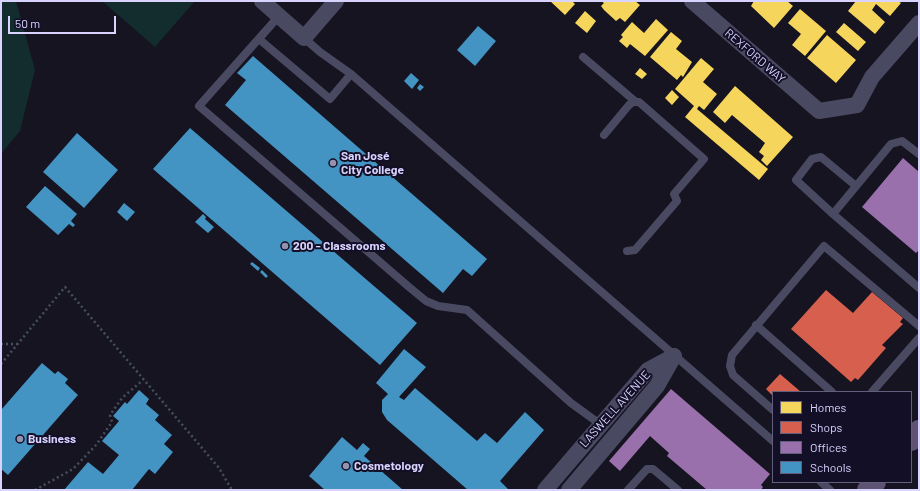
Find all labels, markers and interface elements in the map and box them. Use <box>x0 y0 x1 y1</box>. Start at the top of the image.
scale bar <box>10 8 118 34</box>
text: 50 m <box>15 16 40 30</box>
street label: REXFORD WAY <box>722 26 788 86</box>
place label: San José City College <box>341 149 404 177</box>
marker: San José City College <box>328 158 338 168</box>
place label: 200 - Classrooms <box>293 239 385 253</box>
marker: 200 - Classrooms <box>280 241 290 251</box>
street label: LASWELL AVENUE <box>577 367 653 451</box>
legend <box>772 391 912 483</box>
text: Homes <box>810 400 846 414</box>
text: Shops <box>810 420 842 434</box>
place label: Business <box>28 432 76 446</box>
marker: Business <box>15 434 25 444</box>
text: Offices <box>810 440 847 454</box>
place label: Cosmetology <box>354 459 424 473</box>
text: Schools <box>810 460 851 474</box>
marker: Cosmetology <box>341 461 351 471</box>

